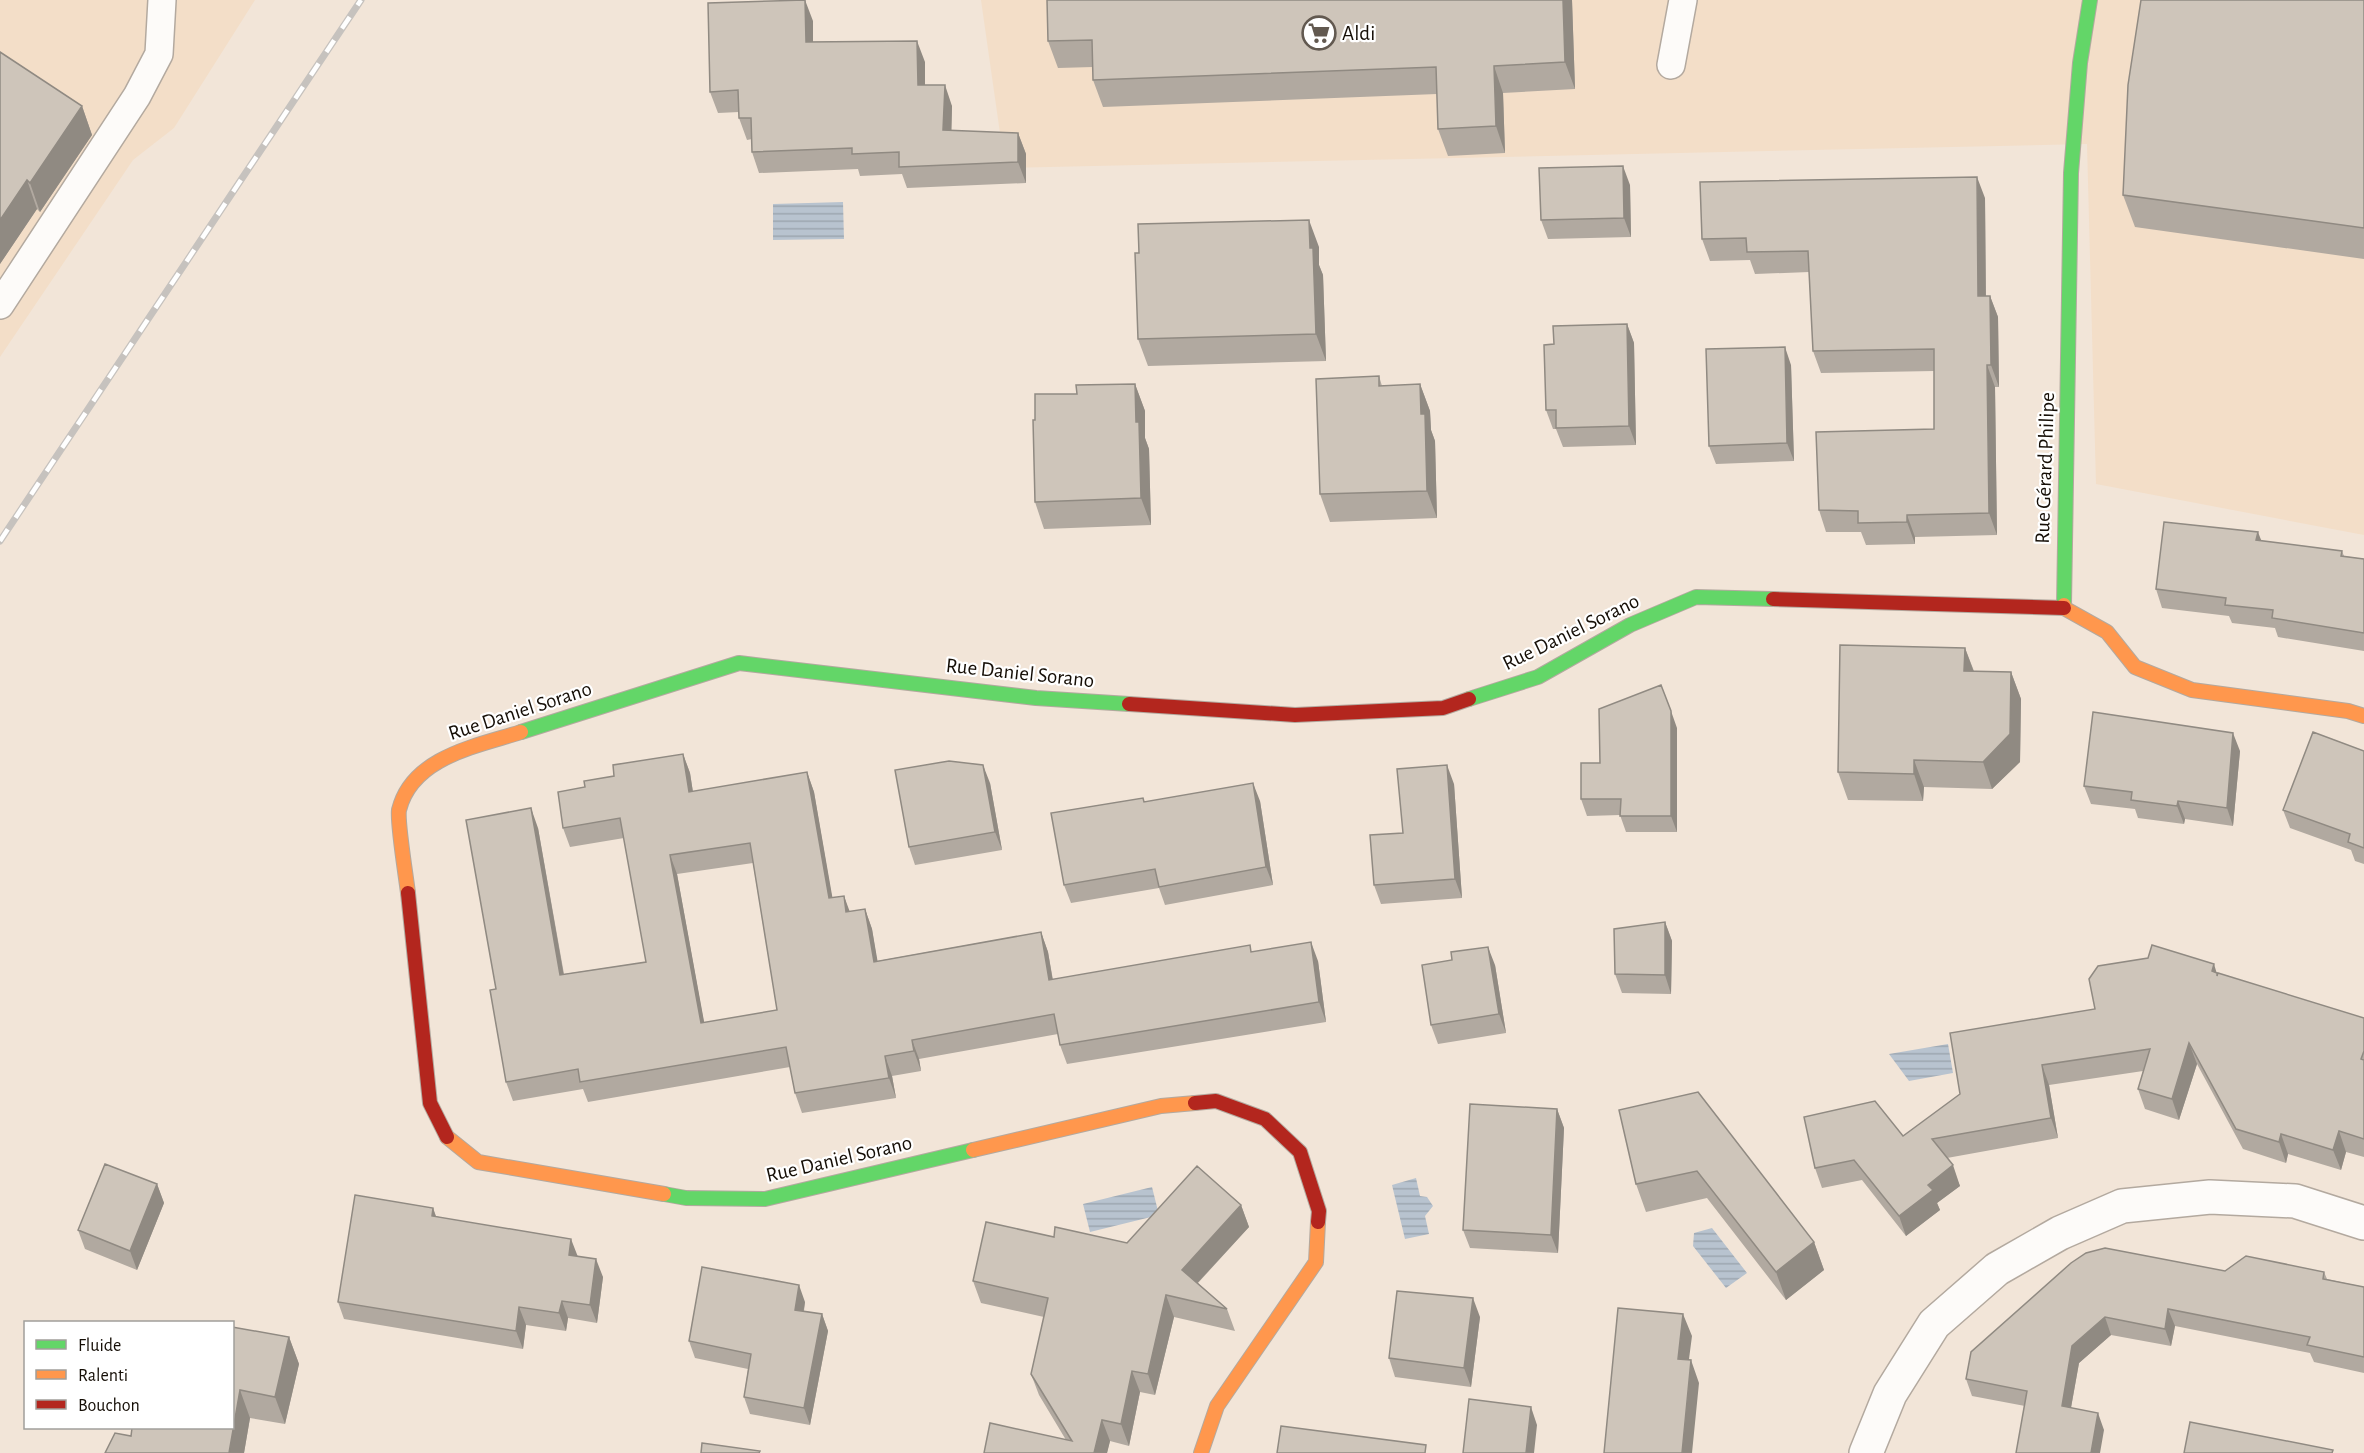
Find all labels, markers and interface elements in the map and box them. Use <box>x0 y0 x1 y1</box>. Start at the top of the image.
supermarket icon: Aldi <box>1301 15 1337 51</box>
place label: Aldi <box>1342 23 1375 44</box>
street label: Rue Gérard Philipe <box>2032 392 2058 544</box>
street label: Rue Daniel Sorano <box>1499 590 1643 674</box>
street label: Rue Daniel Sorano <box>945 655 1095 691</box>
street label: Rue Daniel Sorano <box>446 678 594 744</box>
street label: Rue Daniel Sorano <box>764 1132 914 1186</box>
legend <box>24 1321 234 1429</box>
text: Fluide <box>78 1337 121 1355</box>
text: Ralenti <box>78 1367 128 1385</box>
text: Bouchon <box>78 1397 140 1415</box>

